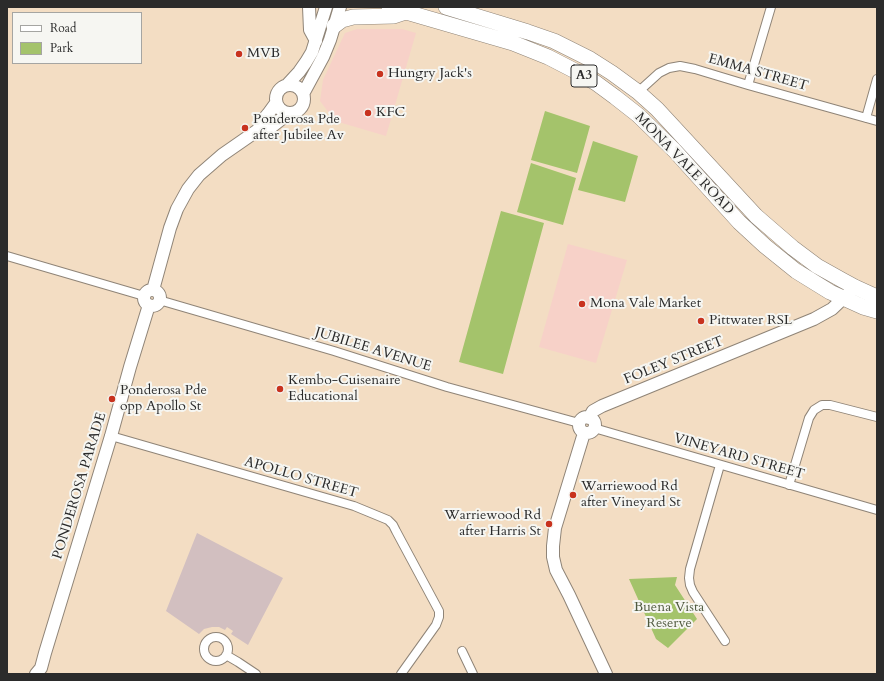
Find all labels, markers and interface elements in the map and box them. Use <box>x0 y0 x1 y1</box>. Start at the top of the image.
legend <box>12 12 142 64</box>
text: Road <box>50 20 76 36</box>
text: Park <box>50 40 73 56</box>
place label: MVB <box>247 46 280 62</box>
marker: MVB <box>234 49 244 59</box>
street label: EMMA STREET <box>706 51 810 95</box>
road number: A3 <box>571 65 597 87</box>
place label: Hungry Jack's <box>388 66 472 82</box>
marker: Hungry Jack's <box>375 69 385 79</box>
place label: KFC <box>376 105 405 121</box>
marker: KFC <box>363 108 373 118</box>
street label: MONA VALE ROAD <box>631 110 737 218</box>
place label: Ponderosa Pde after Jubilee Av <box>253 112 344 144</box>
marker: Ponderosa Pde after Jubilee Av <box>240 123 250 133</box>
place label: Mona Vale Market <box>590 296 701 312</box>
marker: Mona Vale Market <box>577 299 587 309</box>
place label: Pittwater RSL <box>709 313 792 329</box>
marker: Pittwater RSL <box>696 316 706 326</box>
street label: JUBILEE AVENUE <box>313 324 433 376</box>
street label: FOLEY STREET <box>622 333 726 389</box>
place label: Kembo-Cuisenaire Educational <box>288 373 401 406</box>
place label: Ponderosa Pde opp Apollo St <box>120 383 207 416</box>
marker: Kembo-Cuisenaire Educational <box>275 384 285 394</box>
marker: Ponderosa Pde opp Apollo St <box>107 394 117 404</box>
street label: PONDEROSA PARADE <box>50 410 110 562</box>
street label: VINEYARD STREET <box>672 430 806 484</box>
street label: APOLLO STREET <box>242 454 360 502</box>
place label: Warriewood Rd after Vineyard St <box>581 479 681 512</box>
marker: Warriewood Rd after Vineyard St <box>568 490 578 500</box>
place label: Warriewood Rd after Harris St <box>444 508 541 540</box>
marker: Warriewood Rd after Harris St <box>544 519 554 529</box>
park label: Buena Vista Reserve <box>634 600 704 632</box>

